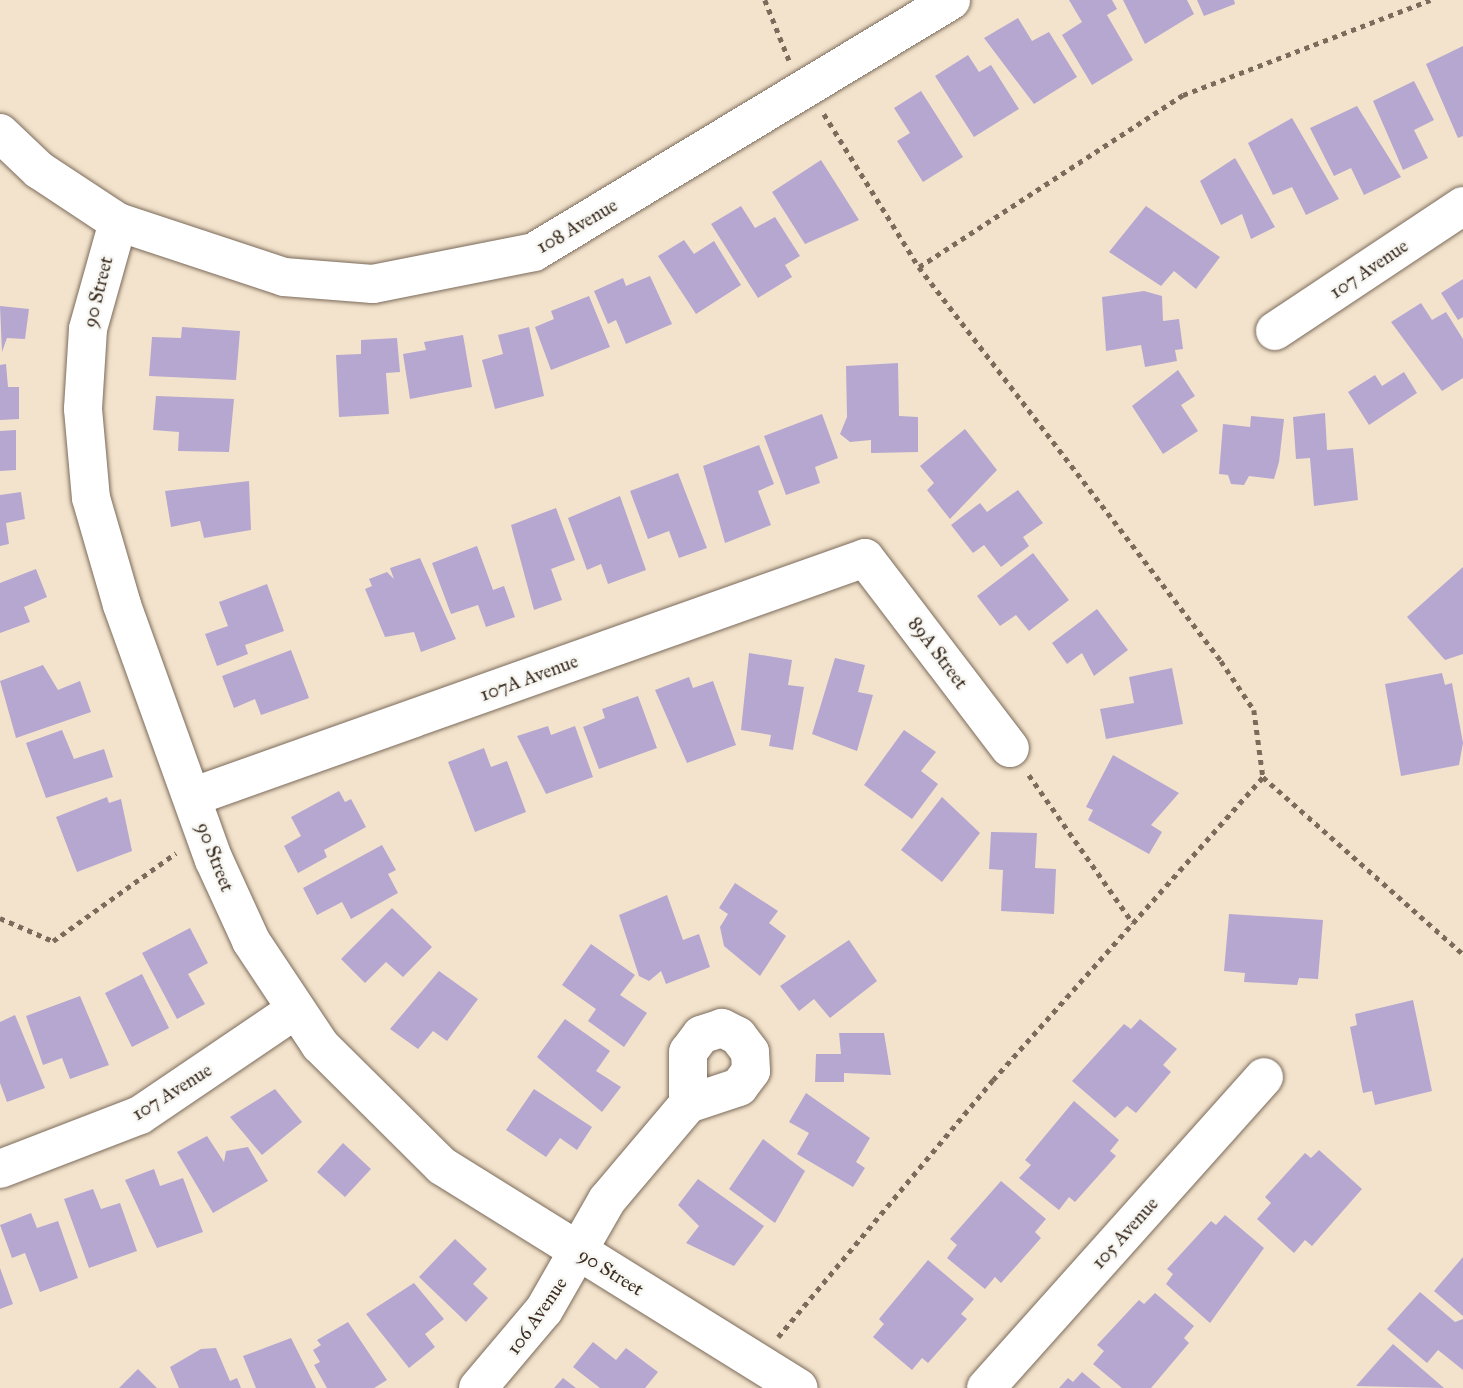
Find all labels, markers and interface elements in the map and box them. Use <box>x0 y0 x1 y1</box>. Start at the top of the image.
street label: 108 Avenue <box>532 194 622 258</box>
street label: 107 Avenue <box>1325 234 1413 304</box>
street label: 90 Street <box>78 254 118 330</box>
street label: 89A Street <box>904 612 972 694</box>
street label: 107A Avenue <box>477 650 581 706</box>
street label: 90 Street <box>191 819 239 895</box>
street label: 107 Avenue <box>128 1059 216 1125</box>
street label: 105 Avenue <box>1087 1193 1163 1273</box>
street label: 90 Street <box>574 1243 648 1301</box>
street label: 106 Avenue <box>502 1273 572 1359</box>

